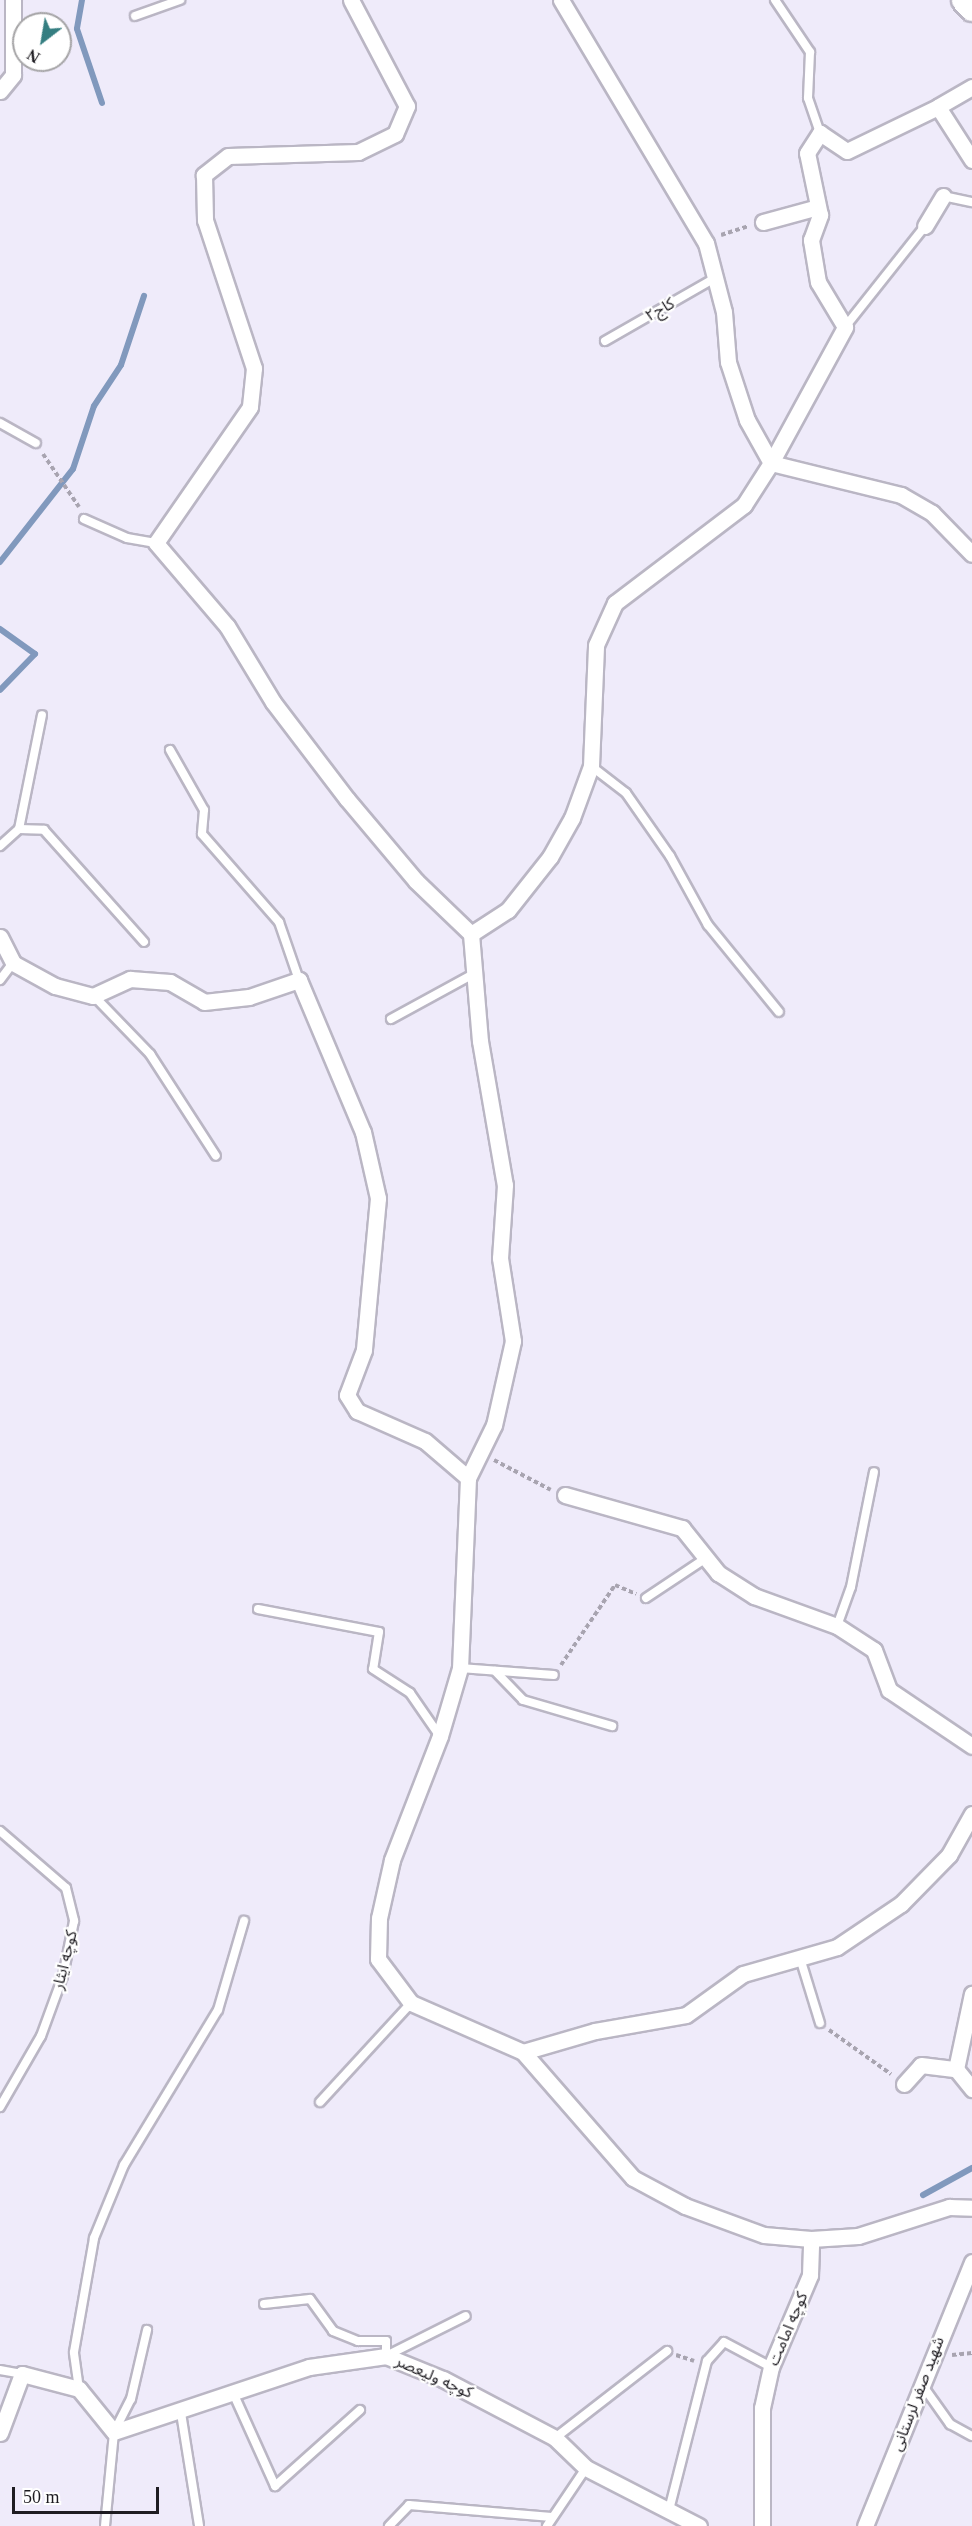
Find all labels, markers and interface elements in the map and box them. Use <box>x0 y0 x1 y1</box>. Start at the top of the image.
north arrow <box>12 12 72 72</box>
text: N <box>24 46 43 66</box>
street label: کاج۲ <box>642 294 678 326</box>
street label: کوچه ایثار <box>48 1928 82 1992</box>
street label: کوچه امامت <box>764 2289 812 2369</box>
street label: شهید صفر لرستانی <box>887 2334 949 2454</box>
street label: کوچه ولیعصر <box>392 2351 476 2403</box>
scale bar <box>15 2475 162 2513</box>
text: 50 m <box>23 2487 60 2507</box>

